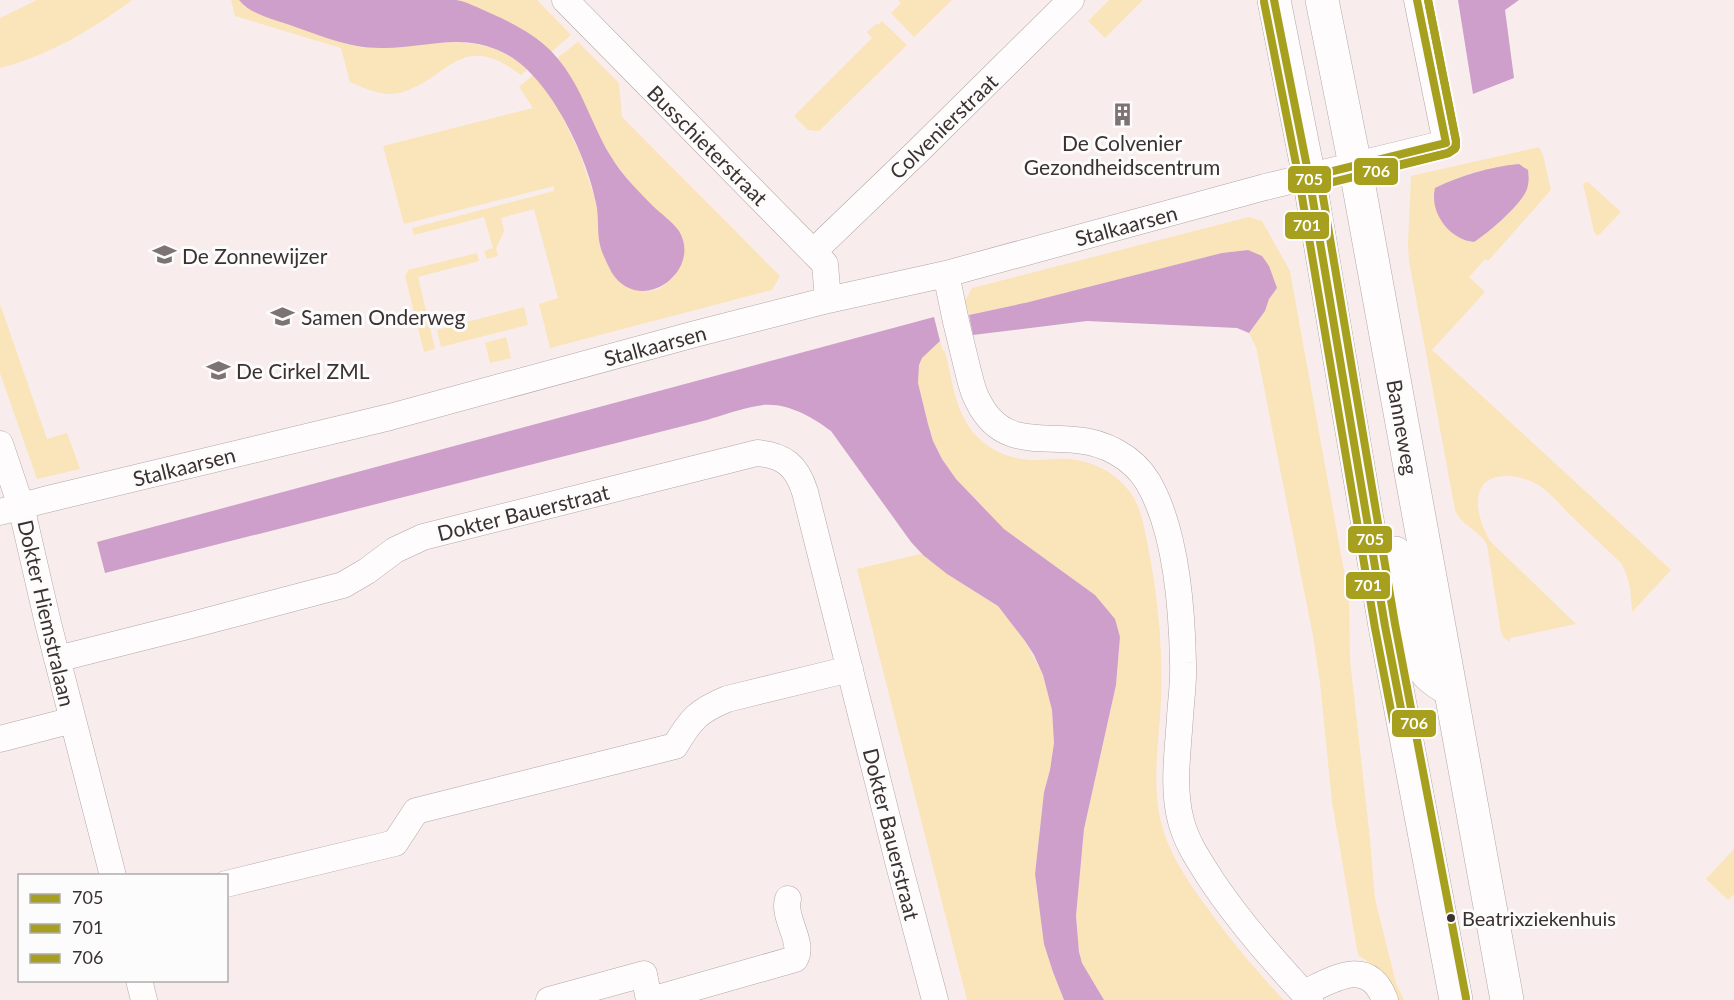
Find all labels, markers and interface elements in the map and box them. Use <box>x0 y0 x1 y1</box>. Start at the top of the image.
street label: Colvenierstraat <box>884 68 1002 184</box>
street label: Busschieterstraat <box>643 80 774 211</box>
building icon: De Colvenier Gezondheidscentrum <box>1109 101 1135 127</box>
place label: De Colvenier Gezondheidscentrum <box>1024 130 1220 179</box>
line badge: 706 <box>1353 157 1399 186</box>
text: 706 <box>1362 161 1390 180</box>
line badge: 705 <box>1287 165 1332 194</box>
text: 705 <box>1295 169 1323 188</box>
street label: Stalkaarsen <box>1072 199 1180 251</box>
line badge: 701 <box>1284 211 1330 240</box>
text: 701 <box>1293 215 1321 234</box>
school or university icon: De Zonnewijzer <box>151 242 177 268</box>
place label: De Zonnewijzer <box>182 243 328 268</box>
school or university icon: Samen Onderweg <box>270 303 296 329</box>
place label: Samen Onderweg <box>301 304 465 329</box>
street label: Stalkaarsen <box>601 319 709 371</box>
school or university icon: De Cirkel ZML <box>205 357 231 383</box>
place label: De Cirkel ZML <box>236 358 370 383</box>
street label: Banneweg <box>1382 377 1424 477</box>
street label: Stalkaarsen <box>130 441 238 491</box>
street label: Dokter Bauerstraat <box>435 478 612 545</box>
street label: Dokter Hiemstralaan <box>13 517 81 709</box>
line badge: 705 <box>1347 525 1393 554</box>
text: 705 <box>1356 529 1384 548</box>
line badge: 701 <box>1345 571 1391 600</box>
text: 701 <box>1354 575 1382 594</box>
line badge: 706 <box>1391 709 1437 738</box>
text: 706 <box>1400 713 1428 732</box>
street label: Dokter Bauerstraat <box>859 746 926 923</box>
legend <box>18 874 228 982</box>
text: 705 <box>72 886 103 908</box>
place label: Beatrixziekenhuis <box>1462 906 1616 930</box>
marker: Beatrixziekenhuis <box>1445 912 1457 924</box>
text: 701 <box>72 916 103 938</box>
text: 706 <box>72 946 103 968</box>

